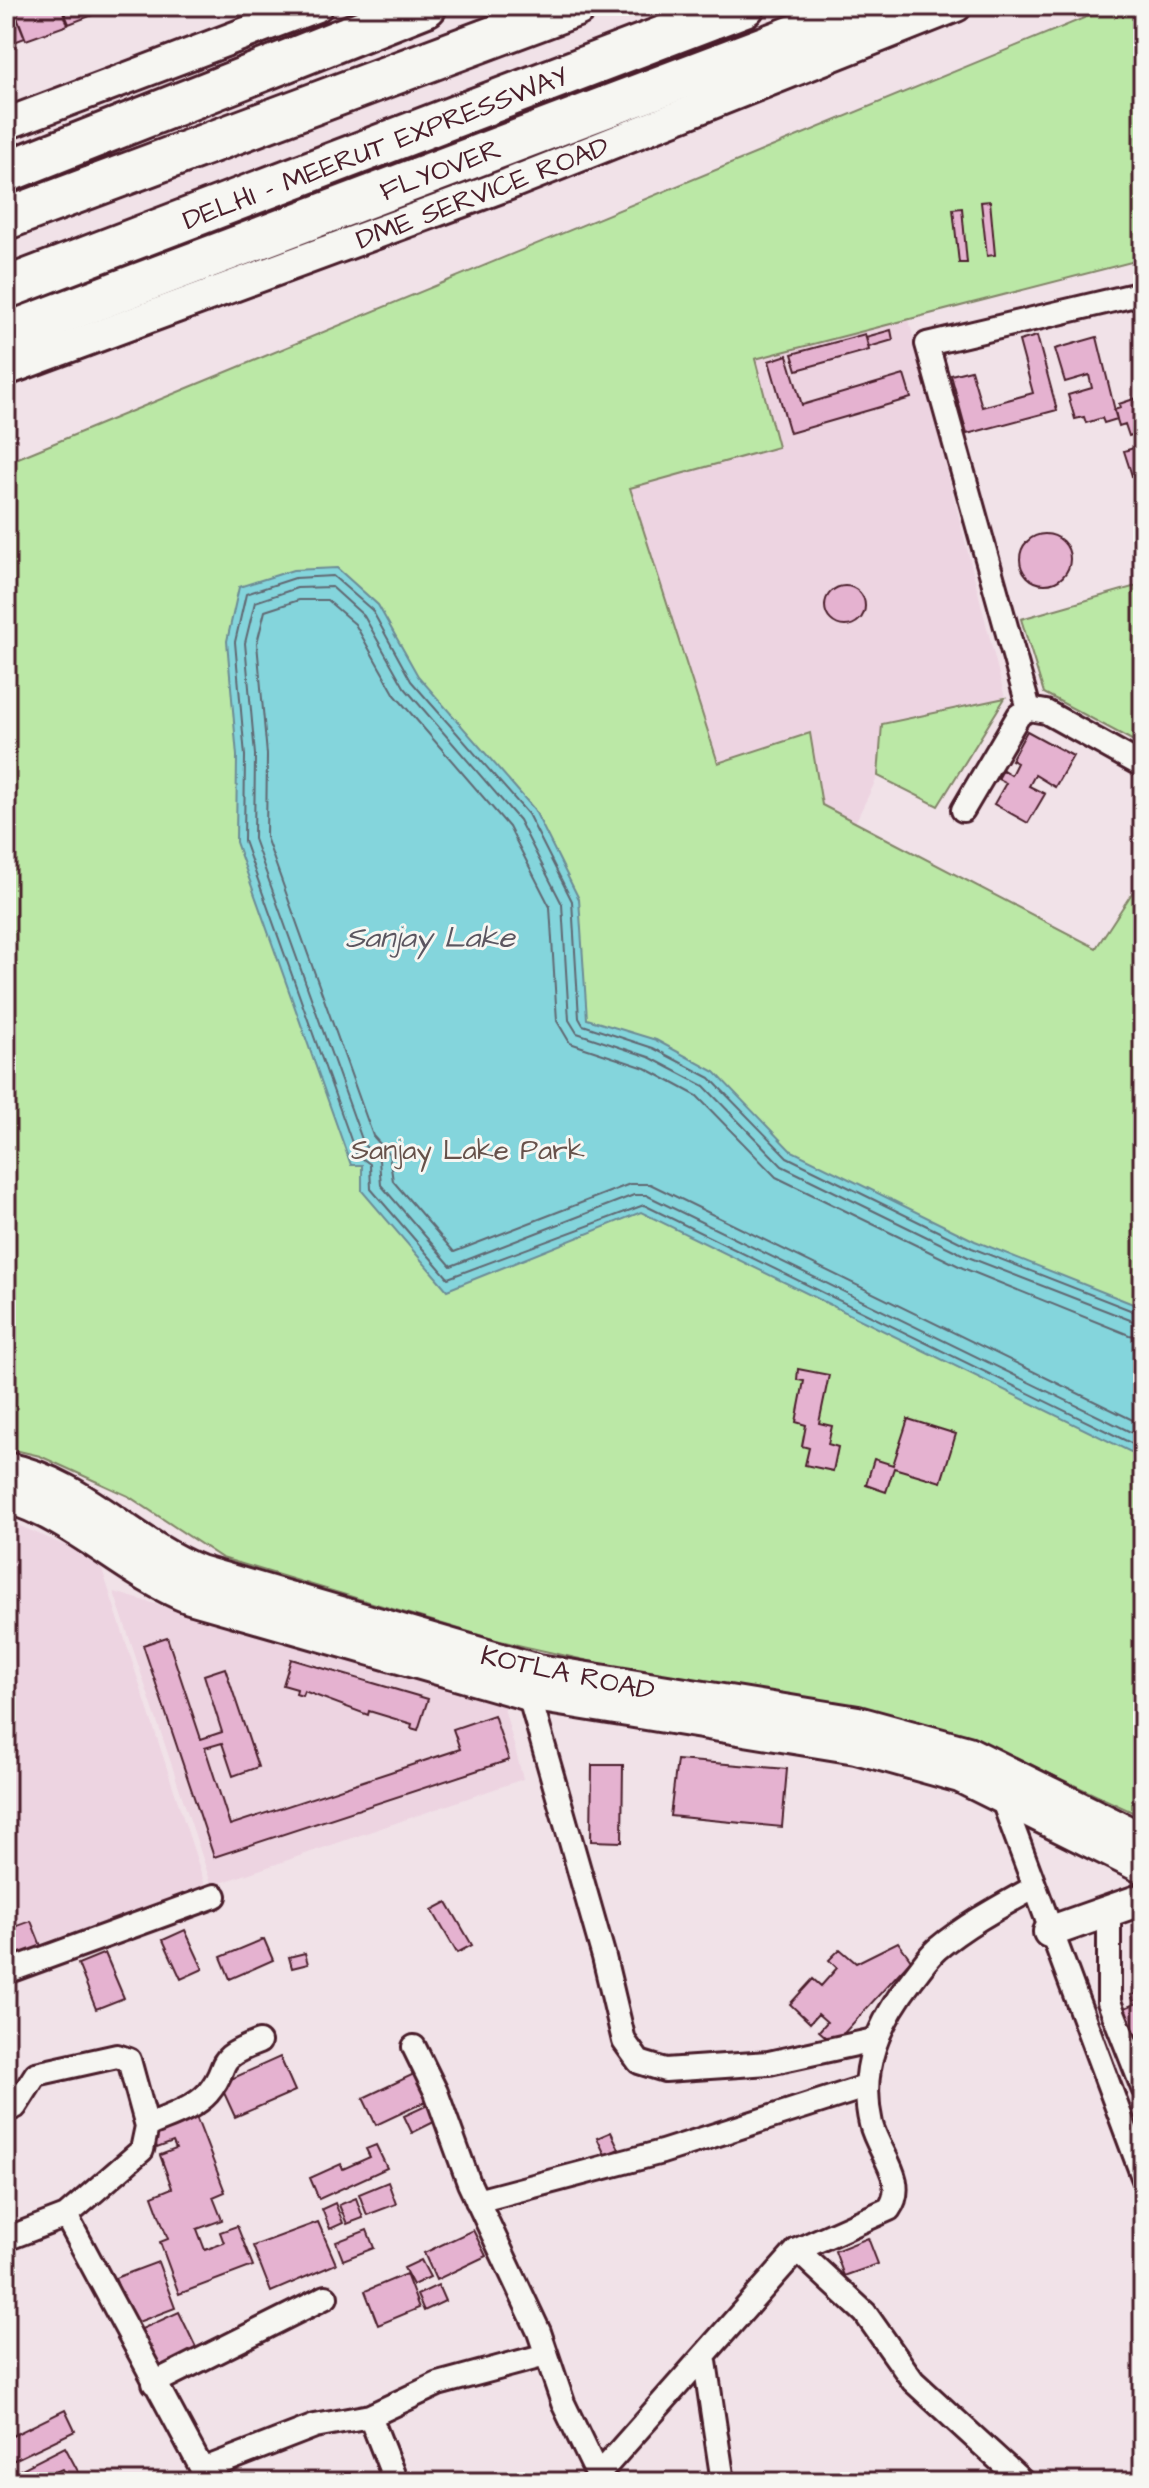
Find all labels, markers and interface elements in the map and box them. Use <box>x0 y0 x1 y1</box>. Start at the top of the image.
street label: DELHI - MEERUT EXPRESSWAY <box>177 57 574 240</box>
street label: DME SERVICE ROAD <box>351 127 615 260</box>
street label: FLYOVER <box>374 130 507 211</box>
water label: Sanjay Lake <box>345 917 516 960</box>
park label: Sanjay Lake Park <box>351 1131 585 1172</box>
street label: KOTLA ROAD <box>477 1636 658 1711</box>

